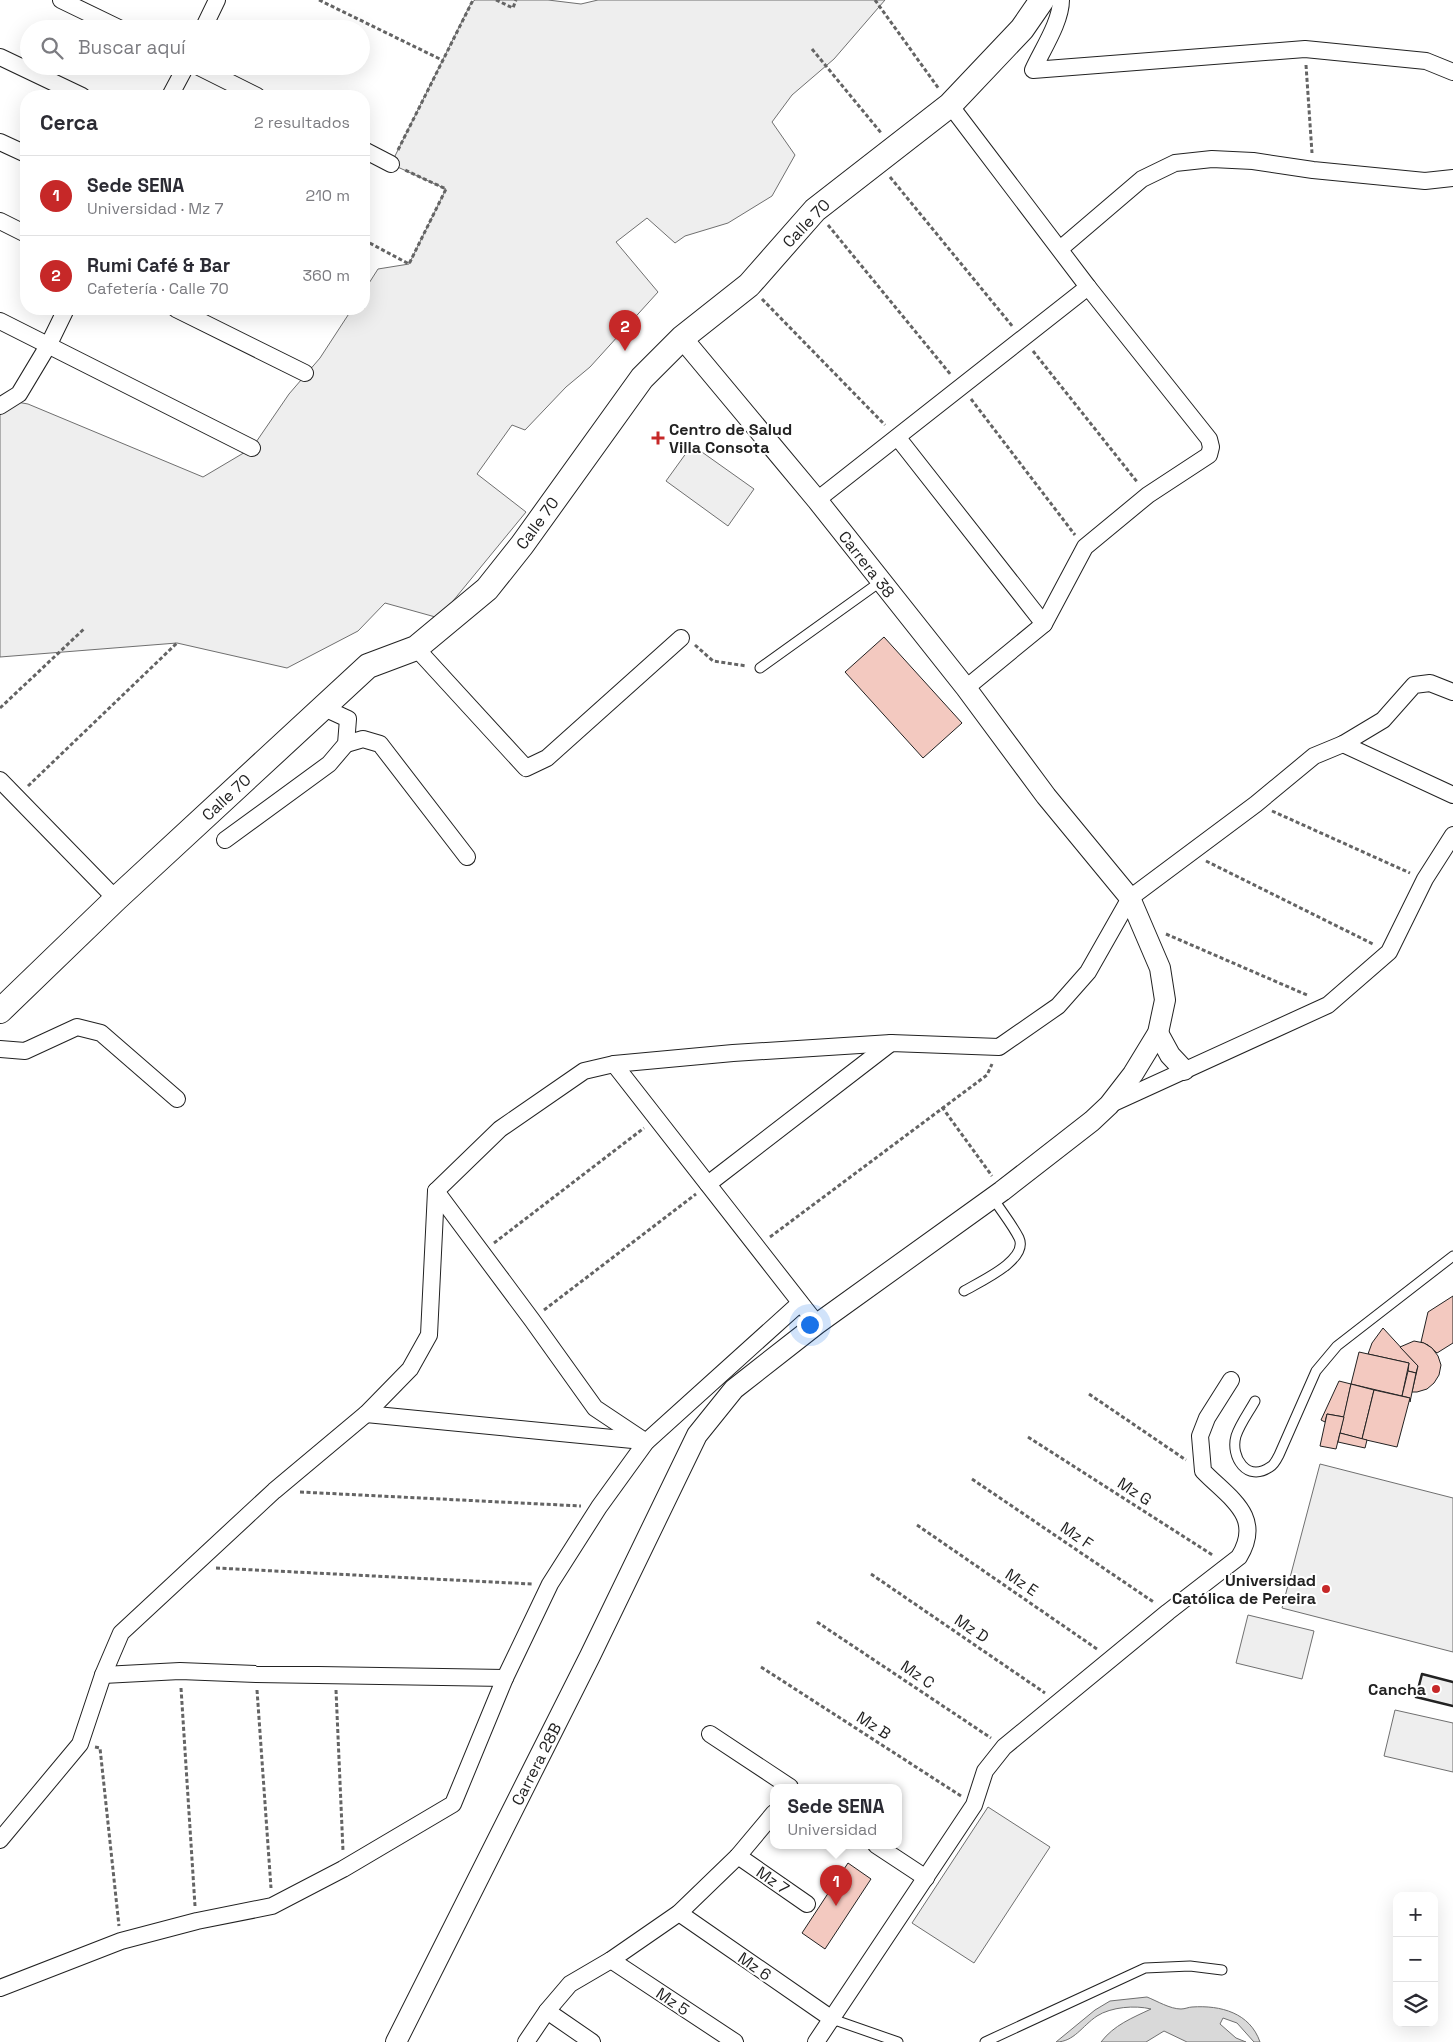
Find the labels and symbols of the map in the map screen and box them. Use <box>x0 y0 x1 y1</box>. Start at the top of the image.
street label: Calle 70 <box>778 194 835 252</box>
pin: 2 <box>609 310 641 351</box>
place label: Centro de Salud Villa Consota <box>669 419 792 458</box>
marker: Centro de Salud Villa Consota <box>651 431 665 445</box>
street label: Calle 70 <box>511 493 564 554</box>
street label: Carrera 38 <box>834 527 899 602</box>
street label: Calle 70 <box>197 769 255 826</box>
your location <box>797 1312 823 1338</box>
street label: Mz G <box>1114 1473 1156 1510</box>
street label: Mz F <box>1056 1517 1097 1554</box>
street label: Mz E <box>1001 1564 1042 1601</box>
place label: Universidad Católica de Pereira <box>1172 1570 1316 1609</box>
marker: Universidad Católica de Pereira <box>1320 1583 1332 1595</box>
street label: Mz D <box>951 1609 993 1647</box>
street label: Mz C <box>897 1655 939 1693</box>
place label: Cancha <box>1368 1679 1426 1700</box>
marker: Cancha <box>1430 1683 1442 1695</box>
street label: Mz B <box>853 1707 895 1744</box>
street label: Carrera 28B <box>507 1719 566 1809</box>
street label: Mz 7 <box>752 1862 793 1899</box>
pin: 1 <box>820 1865 852 1906</box>
street label: Mz 6 <box>734 1947 776 1985</box>
street label: Mz 5 <box>652 1983 693 2020</box>

